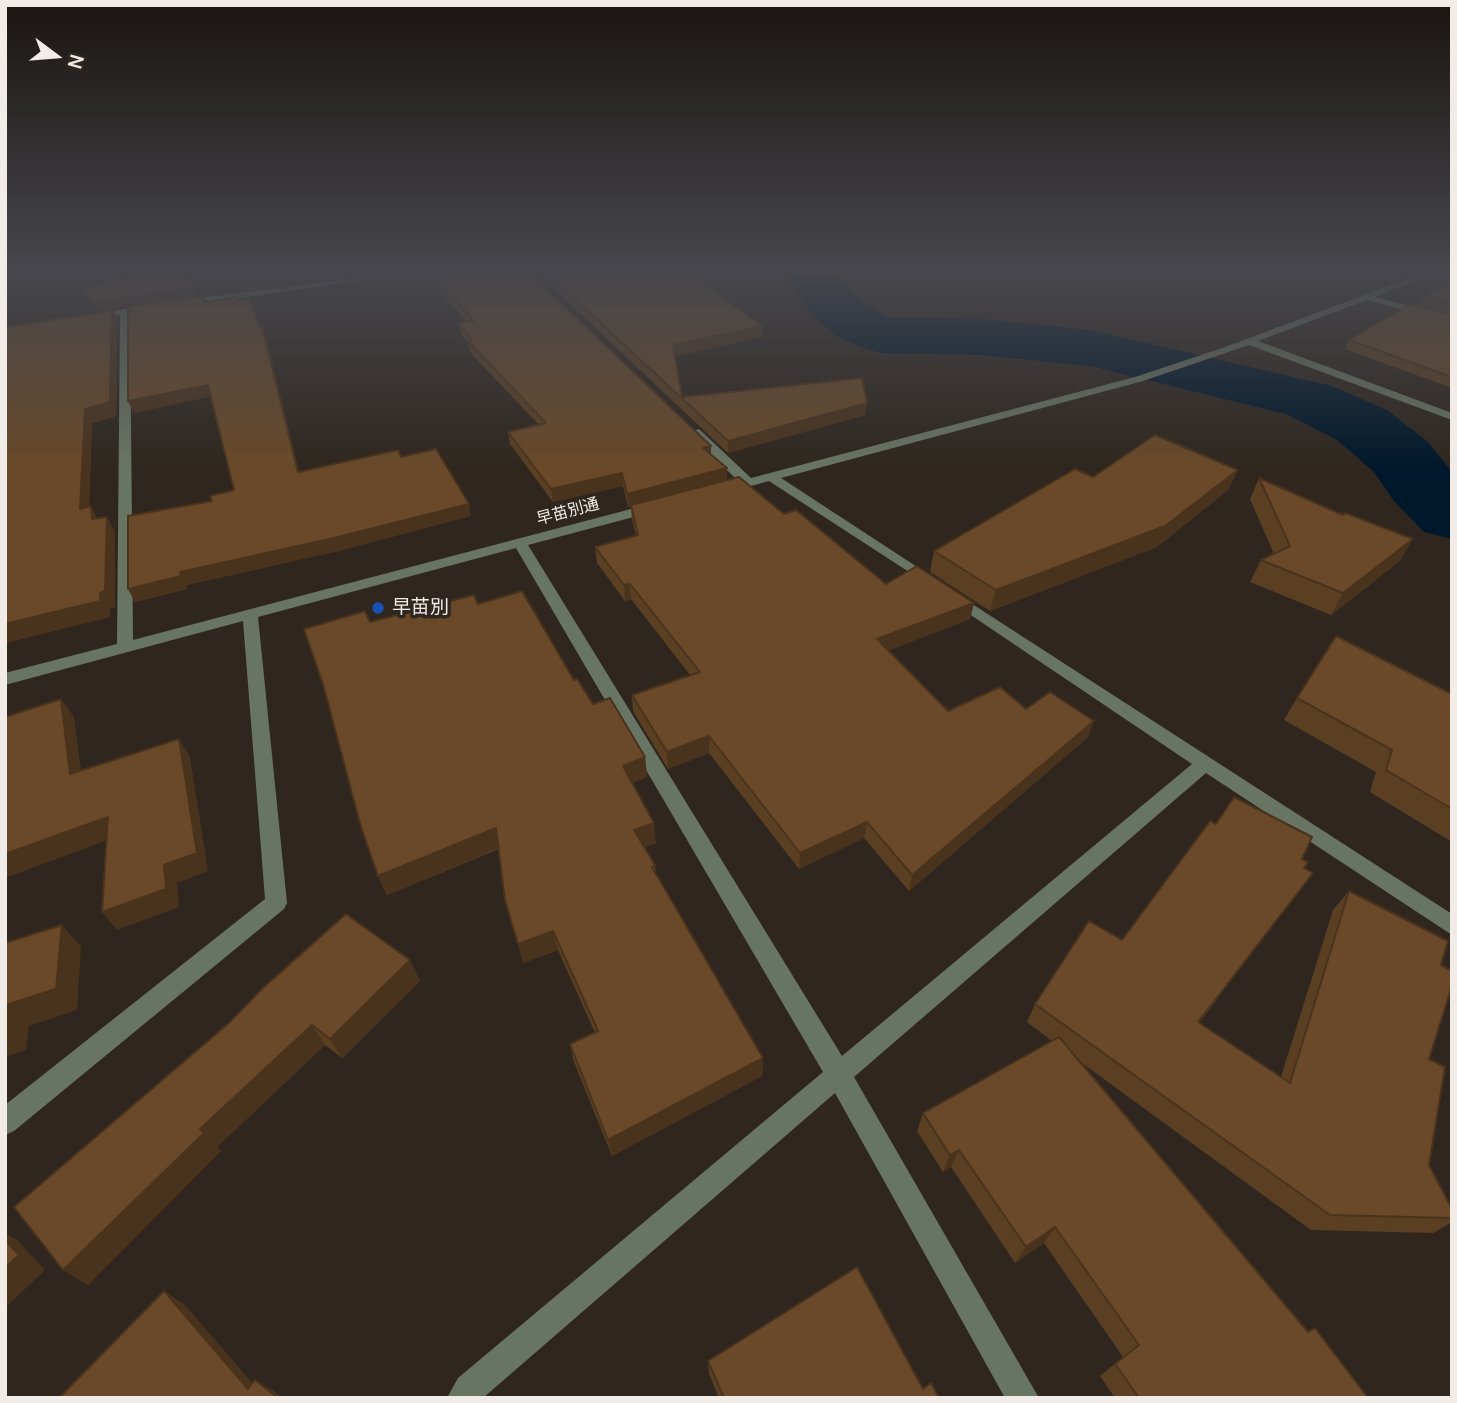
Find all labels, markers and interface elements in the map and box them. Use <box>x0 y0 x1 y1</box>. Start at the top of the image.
north arrow <box>21 21 91 91</box>
text: N <box>62 52 91 72</box>
street label: 早苗別通 <box>535 494 601 530</box>
place label: 早苗別 <box>392 597 449 619</box>
marker: 早苗別 <box>370 600 386 616</box>

